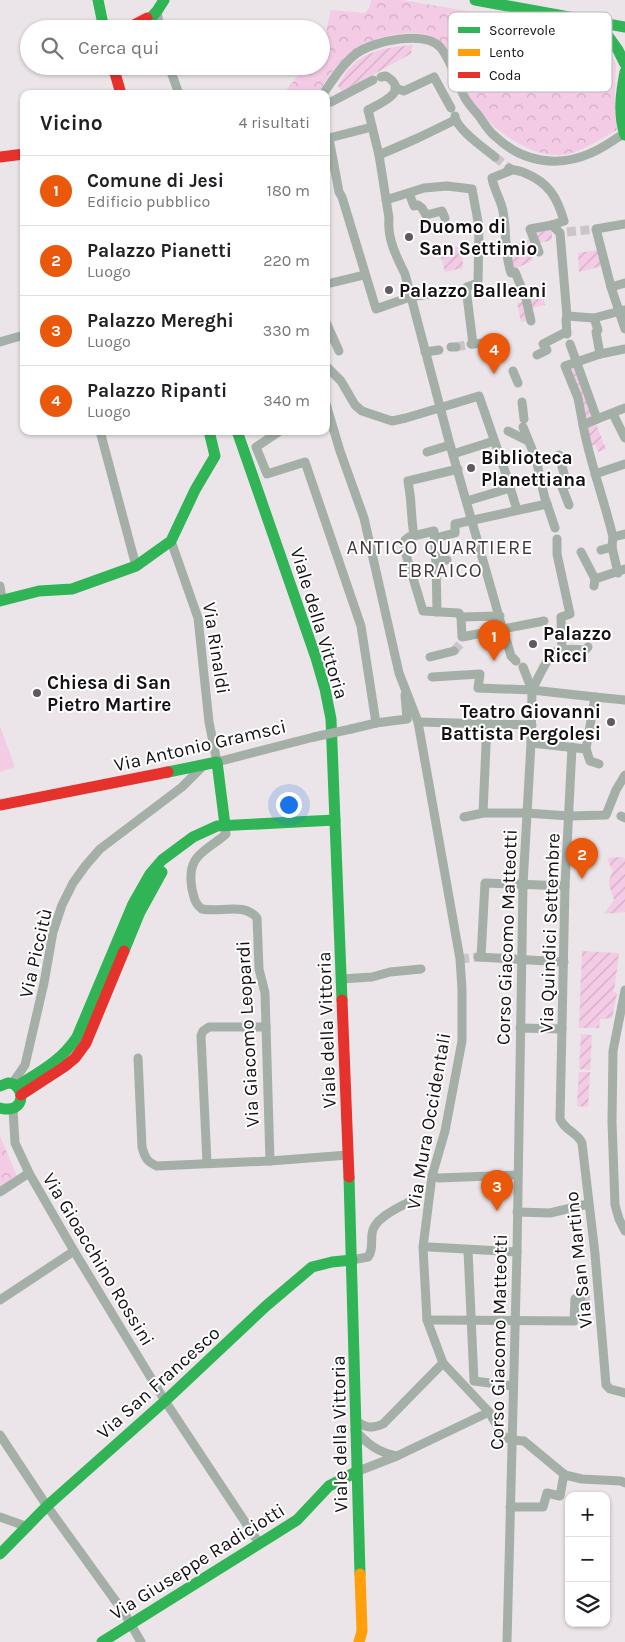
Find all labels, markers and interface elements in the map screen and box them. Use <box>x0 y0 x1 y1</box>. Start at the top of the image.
legend <box>448 12 612 92</box>
search box <box>20 20 330 75</box>
text: Scorrevole <box>489 22 555 39</box>
icon: search <box>38 34 66 62</box>
text: Cerca qui <box>78 37 159 59</box>
text: Lento <box>489 44 524 61</box>
text: Coda <box>489 67 521 84</box>
text: Vicino <box>40 111 103 135</box>
text: 4 risultati <box>239 113 310 132</box>
text: Comune di Jesi <box>87 170 224 192</box>
text: 1 <box>53 181 59 200</box>
text: 180 m <box>267 181 310 200</box>
text: Edificio pubblico <box>87 192 210 211</box>
place label: Duomo di San Settimio <box>419 216 537 260</box>
marker: Duomo di San Settimio <box>403 231 415 243</box>
text: Palazzo Pianetti <box>87 240 232 262</box>
text: 2 <box>51 251 61 270</box>
text: 220 m <box>263 251 310 270</box>
text: Luogo <box>87 262 131 281</box>
place label: Palazzo Balleani <box>399 280 547 302</box>
marker: Palazzo Balleani <box>383 284 395 296</box>
text: Palazzo Mereghi <box>87 310 234 332</box>
text: 3 <box>51 321 61 340</box>
text: 330 m <box>263 321 310 340</box>
text: Luogo <box>87 332 131 351</box>
pin: 4 <box>478 333 510 374</box>
text: Palazzo Ripanti <box>87 380 227 402</box>
text: 4 <box>51 391 61 410</box>
text: 340 m <box>263 391 310 410</box>
text: Luogo <box>87 402 131 421</box>
place label: Biblioteca Planettiana <box>481 447 586 491</box>
marker: Biblioteca Planettiana <box>465 462 477 474</box>
district label: ANTICO QUARTIERE EBRAICO <box>347 536 533 582</box>
street label: Viale della Vittoria <box>286 545 353 702</box>
street label: Via Rinaldi <box>198 601 234 696</box>
pin: 1 <box>478 620 510 661</box>
place label: Palazzo Ricci <box>543 623 612 667</box>
marker: Palazzo Ricci <box>527 638 539 650</box>
place label: Chiesa di San Pietro Martire <box>47 672 171 716</box>
marker: Chiesa di San Pietro Martire <box>31 687 43 699</box>
place label: Teatro Giovanni Battista Pergolesi <box>441 701 601 745</box>
street label: Via Antonio Gramsci <box>112 715 288 776</box>
marker: Teatro Giovanni Battista Pergolesi <box>605 716 617 728</box>
your location <box>276 792 302 818</box>
street label: Corso Giacomo Matteotti <box>492 829 522 1045</box>
street label: Via Quindici Settembre <box>536 833 564 1033</box>
pin: 2 <box>566 838 598 879</box>
street label: Via Piccitù <box>15 906 57 1000</box>
street label: Via Giacomo Leopardi <box>232 940 264 1128</box>
street label: Viale della Vittoria <box>313 951 341 1109</box>
street label: Via Mura Occidentali <box>403 1031 455 1211</box>
street label: Via Gioacchino Rossini <box>38 1169 159 1350</box>
pin: 3 <box>481 1170 513 1211</box>
street label: Via San Martino <box>561 1190 597 1329</box>
street label: Corso Giacomo Matteotti <box>486 1234 512 1450</box>
street label: Via San Francesco <box>93 1322 225 1444</box>
street label: Viale della Vittoria <box>328 1355 352 1513</box>
map controls <box>565 1492 610 1627</box>
button: + <box>565 1492 610 1537</box>
street label: Via Giuseppe Radiciotti <box>106 1499 289 1625</box>
button: − <box>565 1537 610 1582</box>
button: layers <box>565 1582 610 1627</box>

